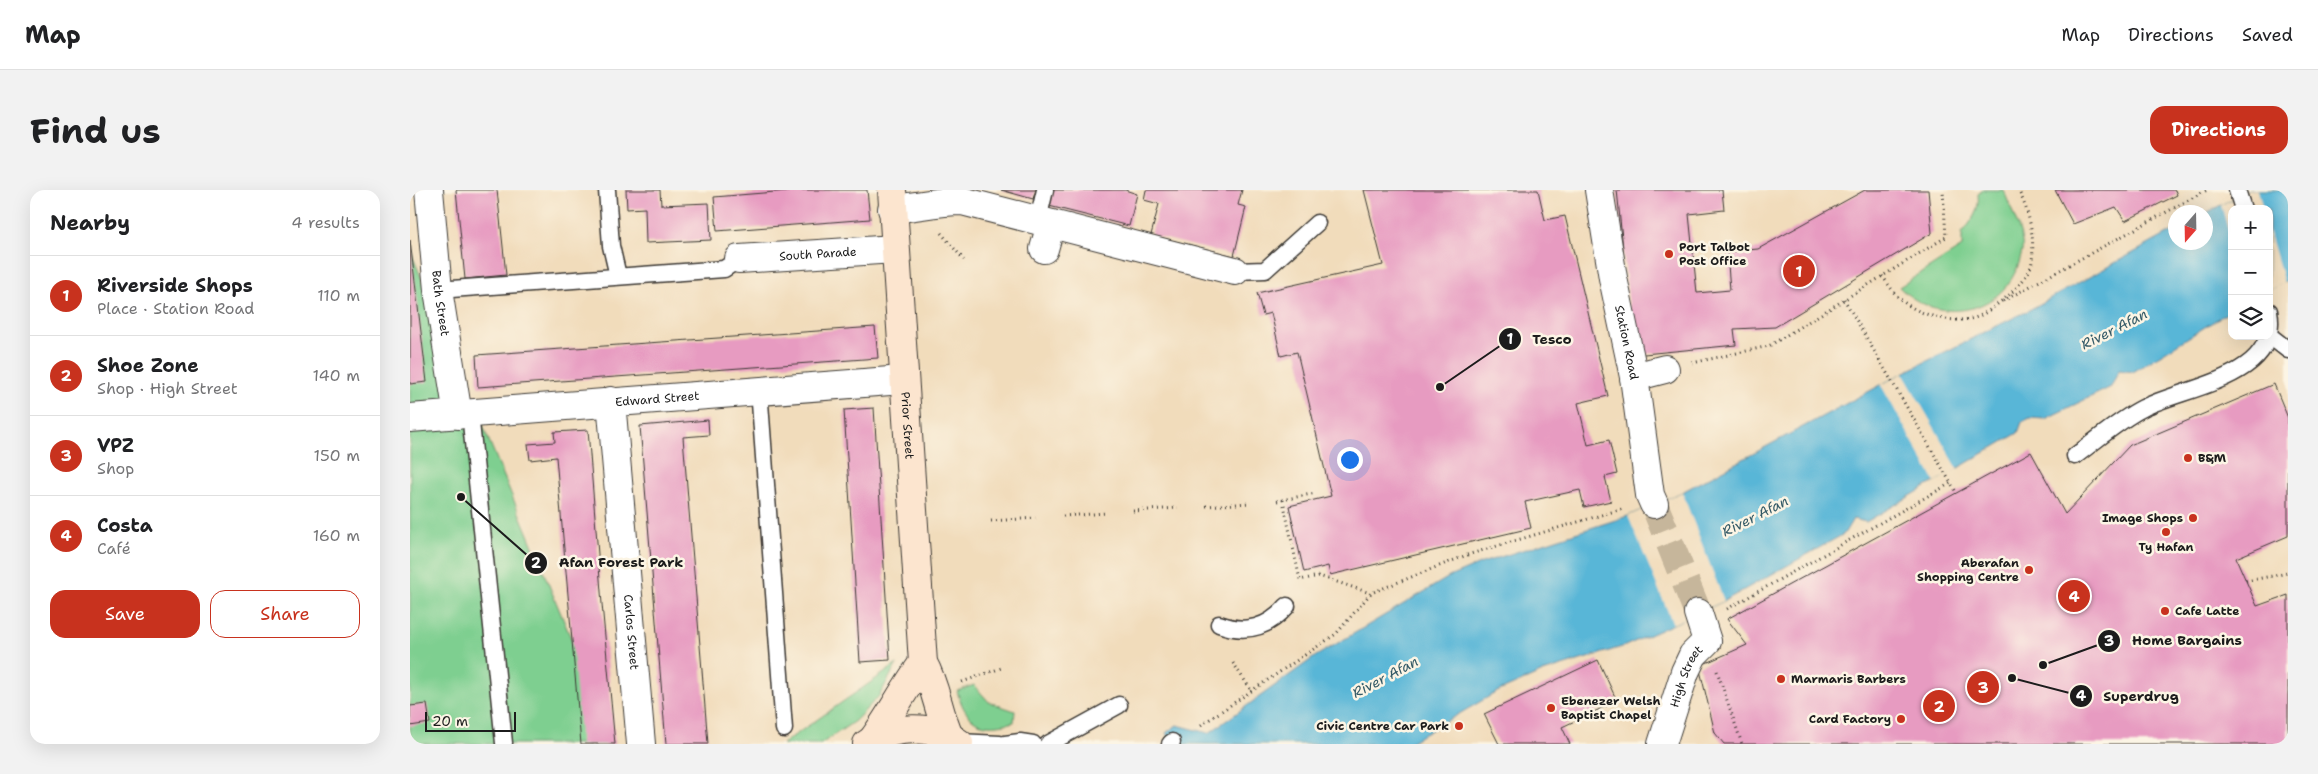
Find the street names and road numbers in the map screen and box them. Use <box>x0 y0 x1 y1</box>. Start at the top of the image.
street label: South Parade <box>779 243 857 264</box>
street label: Bath Street <box>428 270 453 337</box>
street label: Station Road <box>1611 304 1642 382</box>
street label: Edward Street <box>615 388 700 410</box>
street label: Prior Street <box>897 391 918 460</box>
street label: Carlos Street <box>620 594 642 671</box>
street label: High Street <box>1666 642 1706 709</box>

